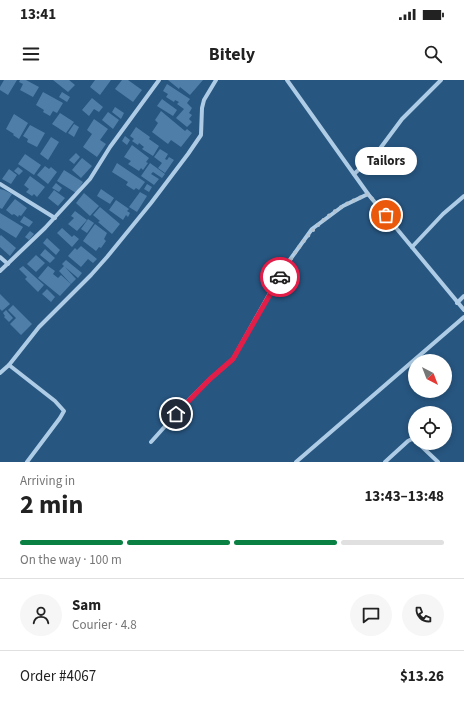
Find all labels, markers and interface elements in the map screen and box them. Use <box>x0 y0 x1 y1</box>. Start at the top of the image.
text: 13:41 <box>20 4 56 25</box>
text: Bitely <box>209 42 255 67</box>
icon: menu <box>20 43 42 65</box>
icon: search <box>422 43 444 65</box>
callout: Tailors <box>355 147 417 175</box>
text: Tailors <box>367 152 405 170</box>
pin <box>369 198 403 232</box>
icon: bag <box>375 204 397 226</box>
courier <box>260 257 300 297</box>
icon: car <box>269 266 291 288</box>
north arrow <box>408 354 452 398</box>
map controls <box>408 354 452 450</box>
pin <box>159 397 193 431</box>
icon: home <box>165 403 187 425</box>
button: locate <box>408 406 452 450</box>
text: Arriving in <box>20 472 75 490</box>
text: 2 min <box>20 486 83 523</box>
text: 13:43–13:48 <box>364 486 444 507</box>
text: On the way · 100 m <box>20 551 122 569</box>
button: person <box>20 594 62 636</box>
button: chat <box>350 594 392 636</box>
button: phone <box>402 594 444 636</box>
text: Sam <box>72 595 101 616</box>
text: Courier · 4.8 <box>72 616 137 634</box>
text: Order #4067 <box>20 666 96 687</box>
text: $13.26 <box>400 666 444 687</box>

